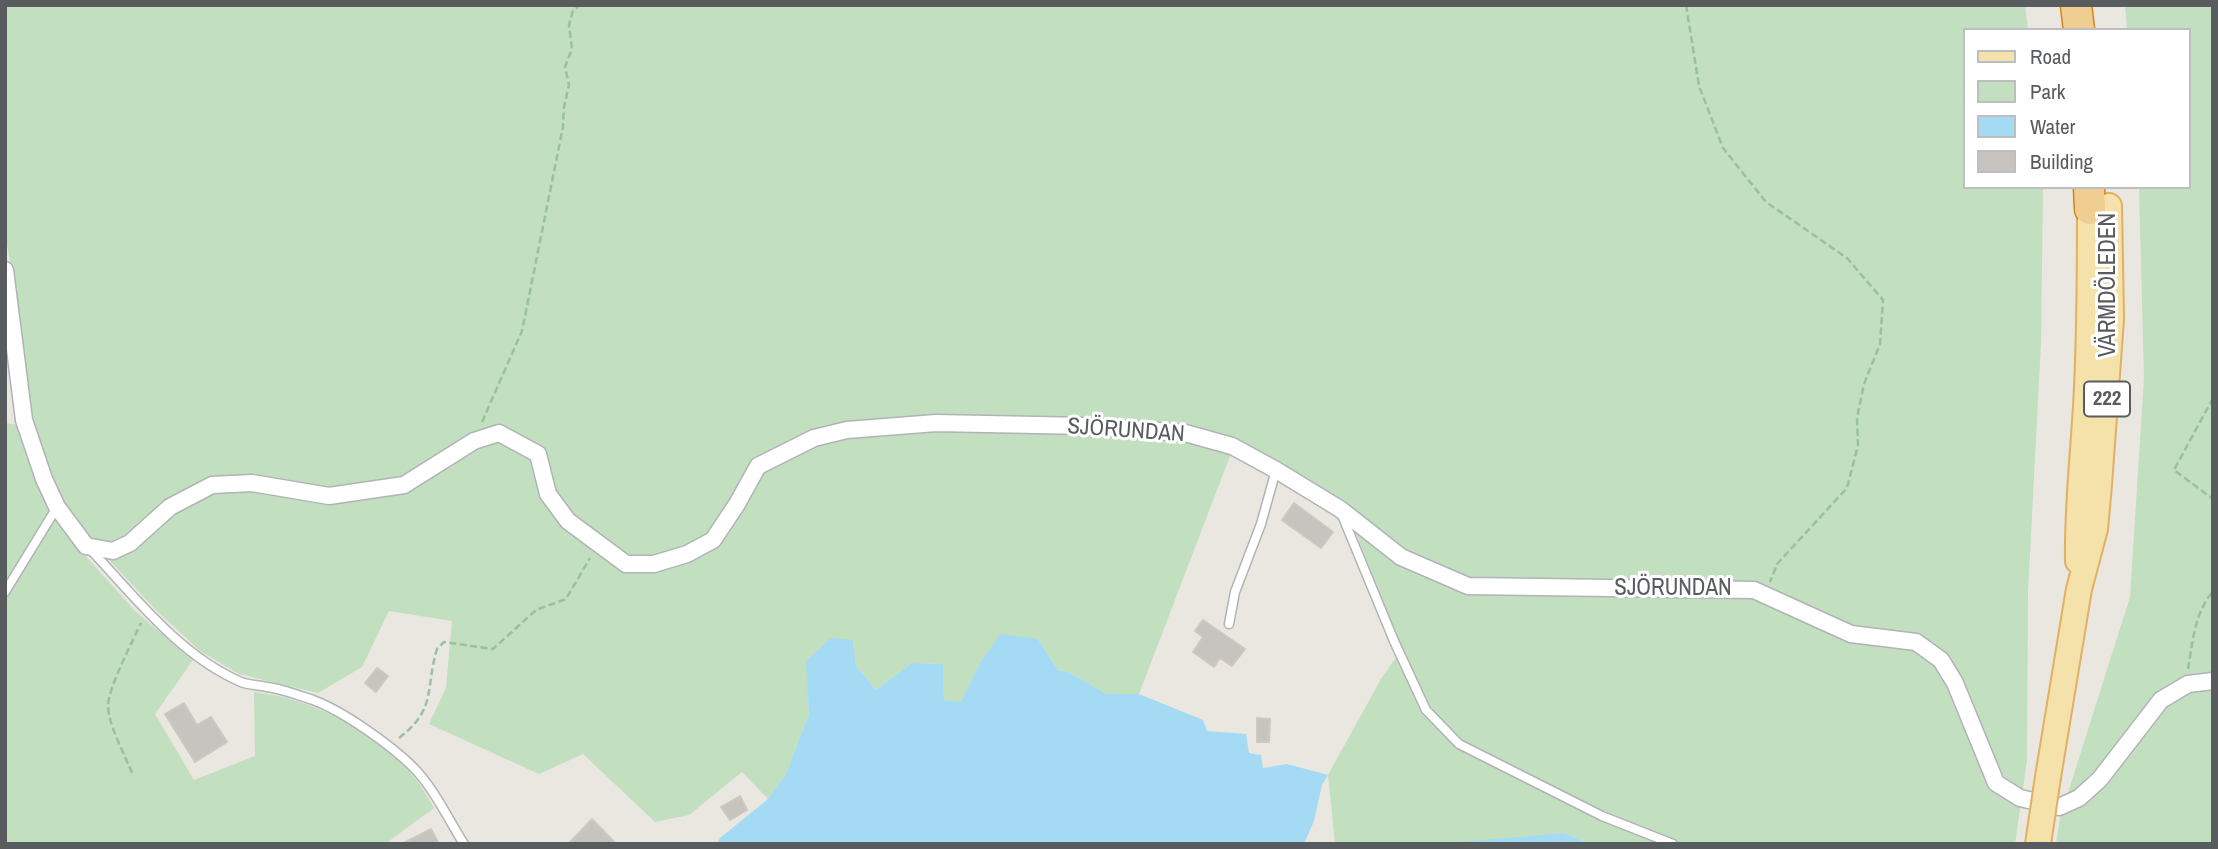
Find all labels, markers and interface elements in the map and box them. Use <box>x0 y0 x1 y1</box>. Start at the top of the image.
legend <box>1962 28 2190 189</box>
text: Road <box>2030 42 2071 71</box>
text: Park <box>2030 77 2065 106</box>
text: Water <box>2030 112 2075 141</box>
text: Building <box>2030 147 2093 176</box>
street label: VÄRMDÖLEDEN <box>2095 213 2123 357</box>
road number: 222 <box>2084 382 2130 416</box>
street label: SJÖRUNDAN <box>1067 413 1185 449</box>
street label: SJÖRUNDAN <box>1614 575 1732 603</box>

